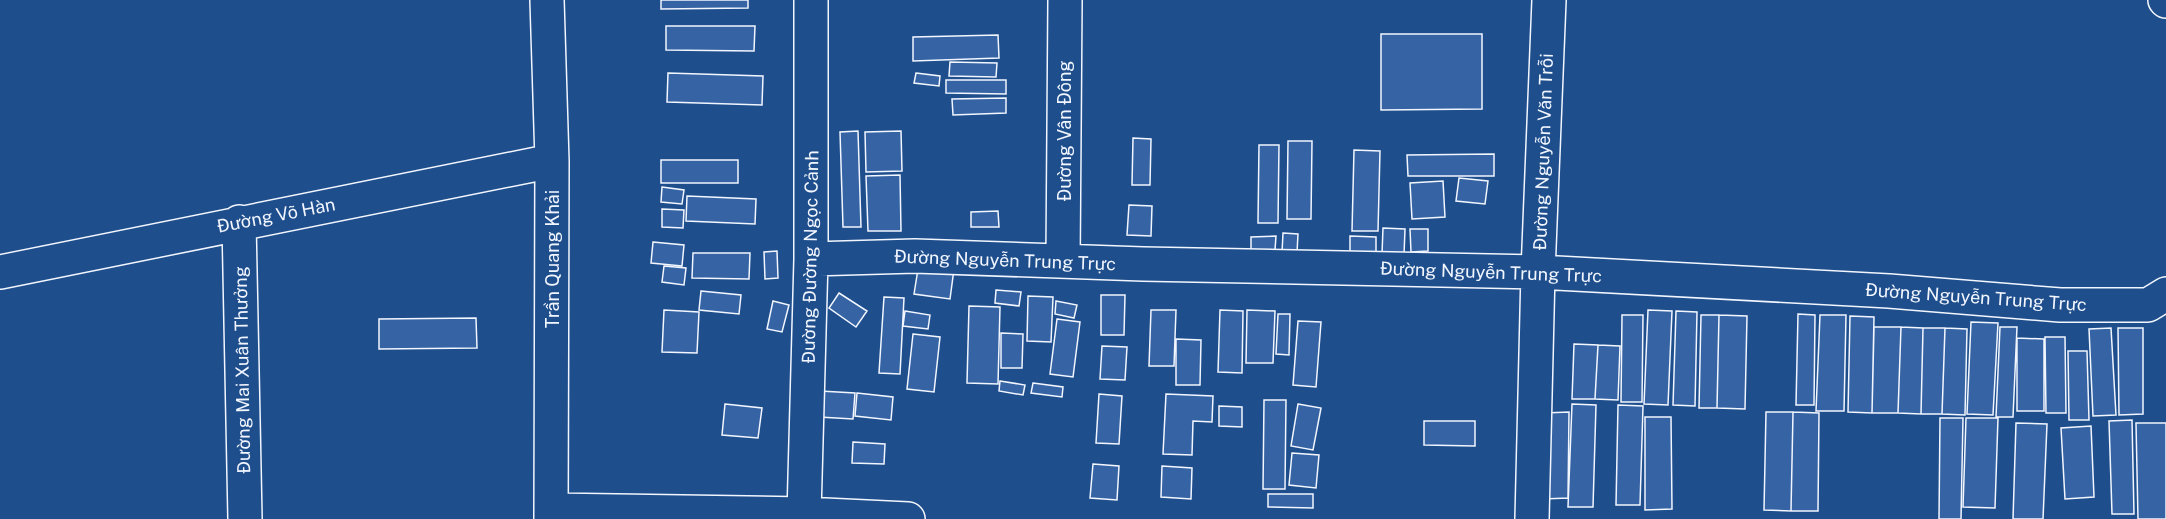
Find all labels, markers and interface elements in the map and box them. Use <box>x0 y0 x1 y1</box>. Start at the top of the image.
street label: Đường Nguyễn Văn Trỗi <box>1529 53 1557 251</box>
street label: Đường Vân Đông <box>1054 61 1075 201</box>
street label: Đường Đường Ngọc Cảnh <box>798 150 822 364</box>
street label: Trần Quang Khải <box>542 190 563 328</box>
street label: Đường Võ Hàn <box>215 193 337 237</box>
street label: Đường Nguyễn Trung Trực <box>894 246 1116 274</box>
street label: Đường Nguyễn Trung Trực <box>1380 258 1602 286</box>
street label: Đường Mai Xuân Thưởng <box>230 266 254 474</box>
street label: Đường Nguyễn Trung Trực <box>1865 279 2087 315</box>

